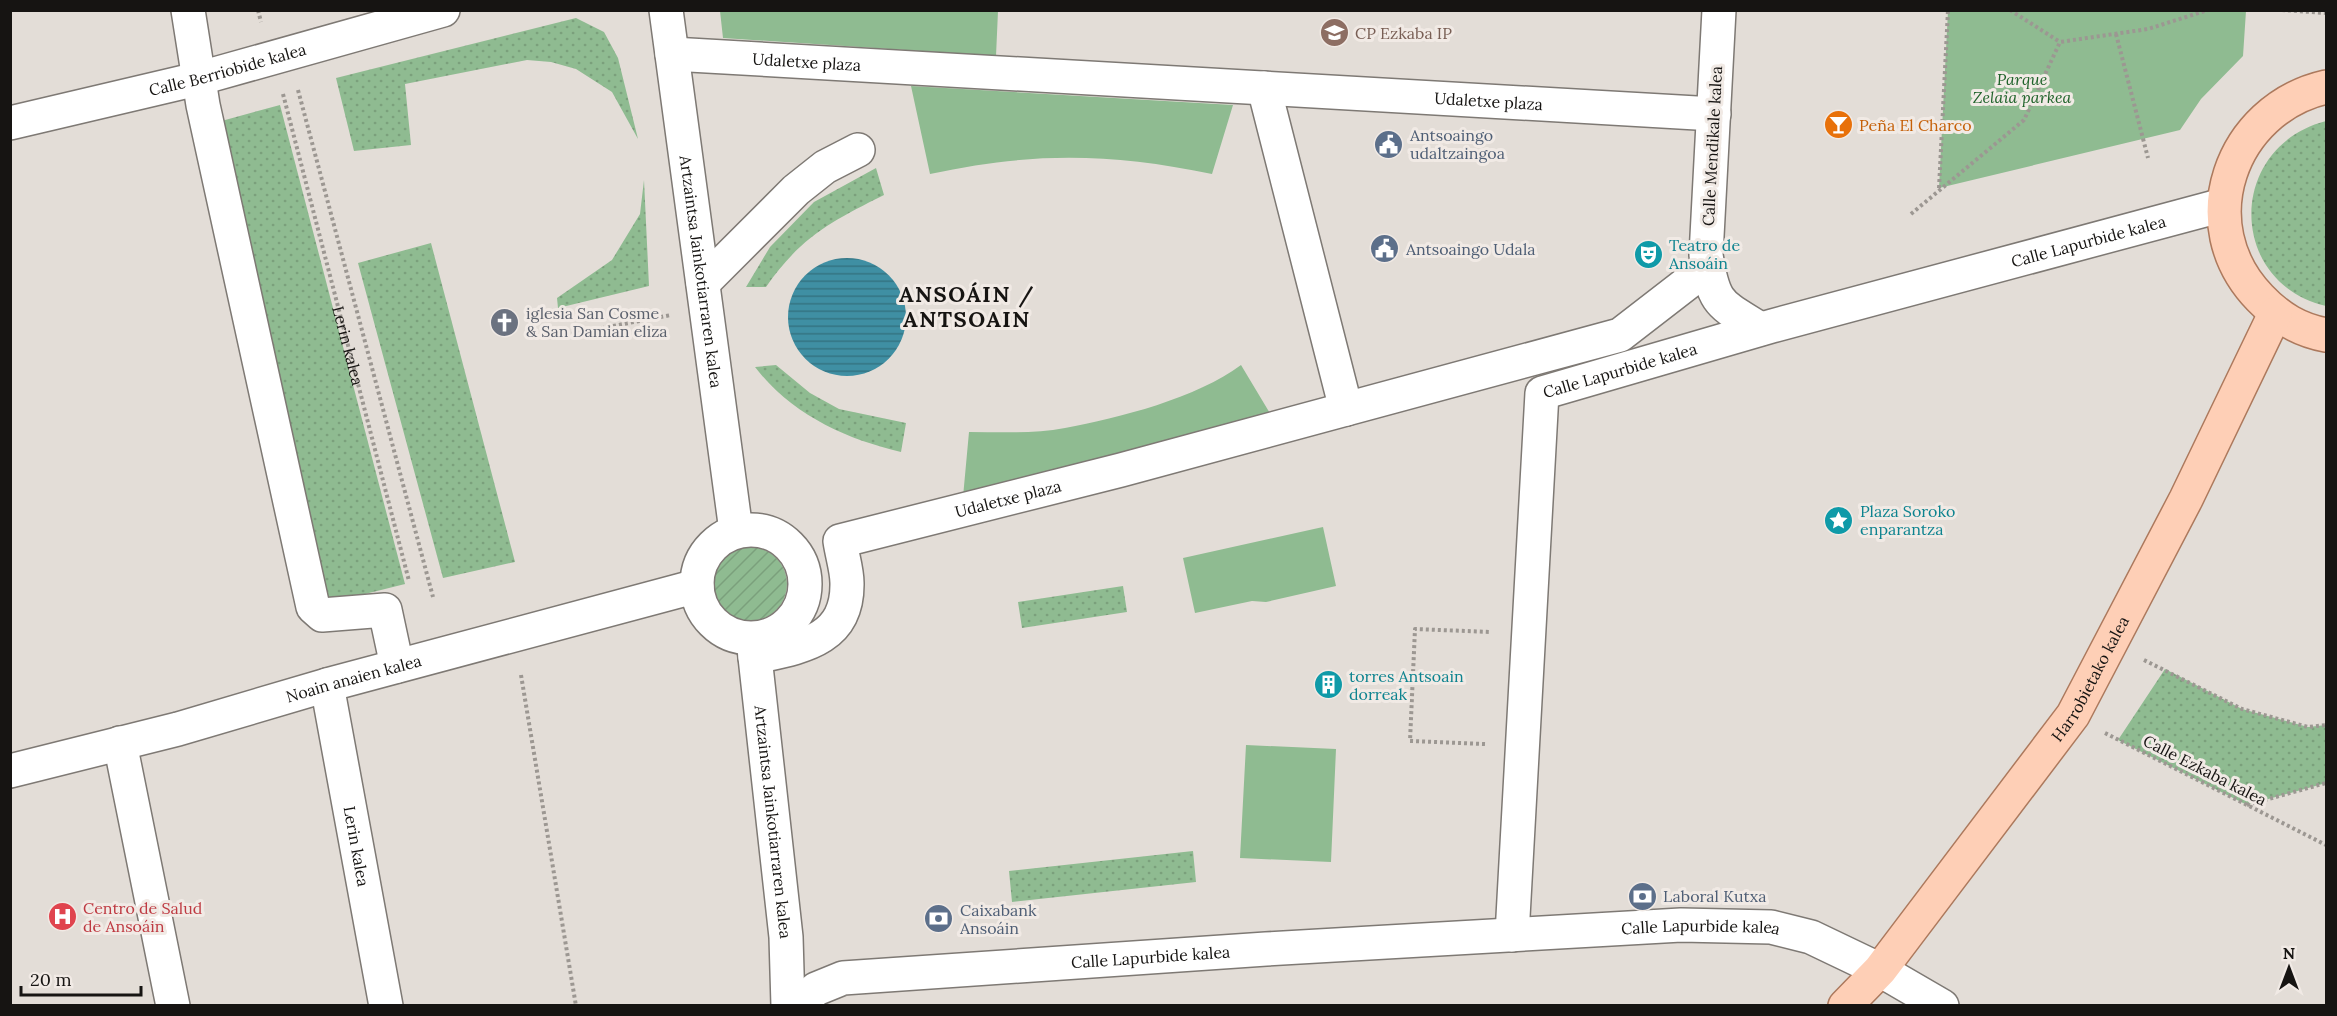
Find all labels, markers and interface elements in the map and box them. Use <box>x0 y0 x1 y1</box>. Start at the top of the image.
school or university icon: CP Ezkaba IP <box>1318 17 1350 49</box>
place label: CP Ezkaba IP <box>1355 23 1452 43</box>
street label: Calle Berriobide kalea <box>147 39 308 100</box>
street label: Udaletxe plaza <box>752 49 862 75</box>
street label: Calle Mendikale kalea <box>1698 65 1726 227</box>
park label: Parque Zelaia parkea <box>1973 69 2072 107</box>
street label: Udaletxe plaza <box>1434 88 1544 114</box>
bar icon: Peña El Charco <box>1822 109 1854 141</box>
place label: Peña El Charco <box>1859 115 1972 135</box>
place label: Antsoaingo udaltzaingoa <box>1409 125 1505 163</box>
public building icon: Antsoaingo udaltzaingoa <box>1373 128 1405 160</box>
street label: Artzaintsa Jainkotiarraren kalea <box>675 153 727 389</box>
street label: Calle Lapurbide kalea <box>2009 211 2168 271</box>
public building icon: Antsoaingo Udala <box>1369 233 1401 265</box>
place label: Teatro de Ansoáin <box>1668 235 1740 273</box>
theatre icon: Teatro de Ansoáin <box>1632 238 1664 270</box>
place label: Antsoaingo Udala <box>1405 239 1536 259</box>
district label: ANSOÁIN / ANTSOAIN <box>899 280 1035 333</box>
place label: iglesia San Cosme & San Damian eliza <box>526 303 668 341</box>
street label: Lerin kalea <box>328 304 368 388</box>
church icon: iglesia San Cosme & San Damian eliza <box>489 306 521 338</box>
street label: Calle Lapurbide kalea <box>1541 338 1699 402</box>
street label: Udaletxe plaza <box>953 475 1063 522</box>
place label: Plaza Soroko enparantza <box>1860 501 1955 539</box>
place icon: Plaza Soroko enparantza <box>1823 504 1855 536</box>
street label: Harrobietako kalea <box>2047 613 2133 745</box>
street label: Noain anaien kalea <box>284 650 424 707</box>
place label: torres Antsoain dorreak <box>1349 666 1464 704</box>
building icon: torres Antsoain dorreak <box>1312 669 1344 701</box>
street label: Artzaintsa Jainkotiarraren kalea <box>750 703 796 940</box>
street label: Calle Ezkaba kalea <box>2140 730 2270 810</box>
street label: Lerin kalea <box>339 804 374 888</box>
bank icon: Laboral Kutxa <box>1626 880 1658 912</box>
place label: Laboral Kutxa <box>1663 886 1767 906</box>
place label: Centro de Salud de Ansoáin <box>83 898 203 936</box>
place label: Caixabank Ansoáin <box>959 900 1037 938</box>
hospital icon: Centro de Salud de Ansoáin <box>46 901 78 933</box>
bank icon: Caixabank Ansoáin <box>923 903 955 935</box>
street label: Calle Lapurbide kalea <box>1620 915 1782 939</box>
north arrow <box>2259 938 2319 998</box>
street label: Calle Lapurbide kalea <box>1070 941 1231 972</box>
text: N <box>2283 943 2295 963</box>
scale bar <box>21 959 141 997</box>
text: 20 m <box>30 968 72 991</box>

